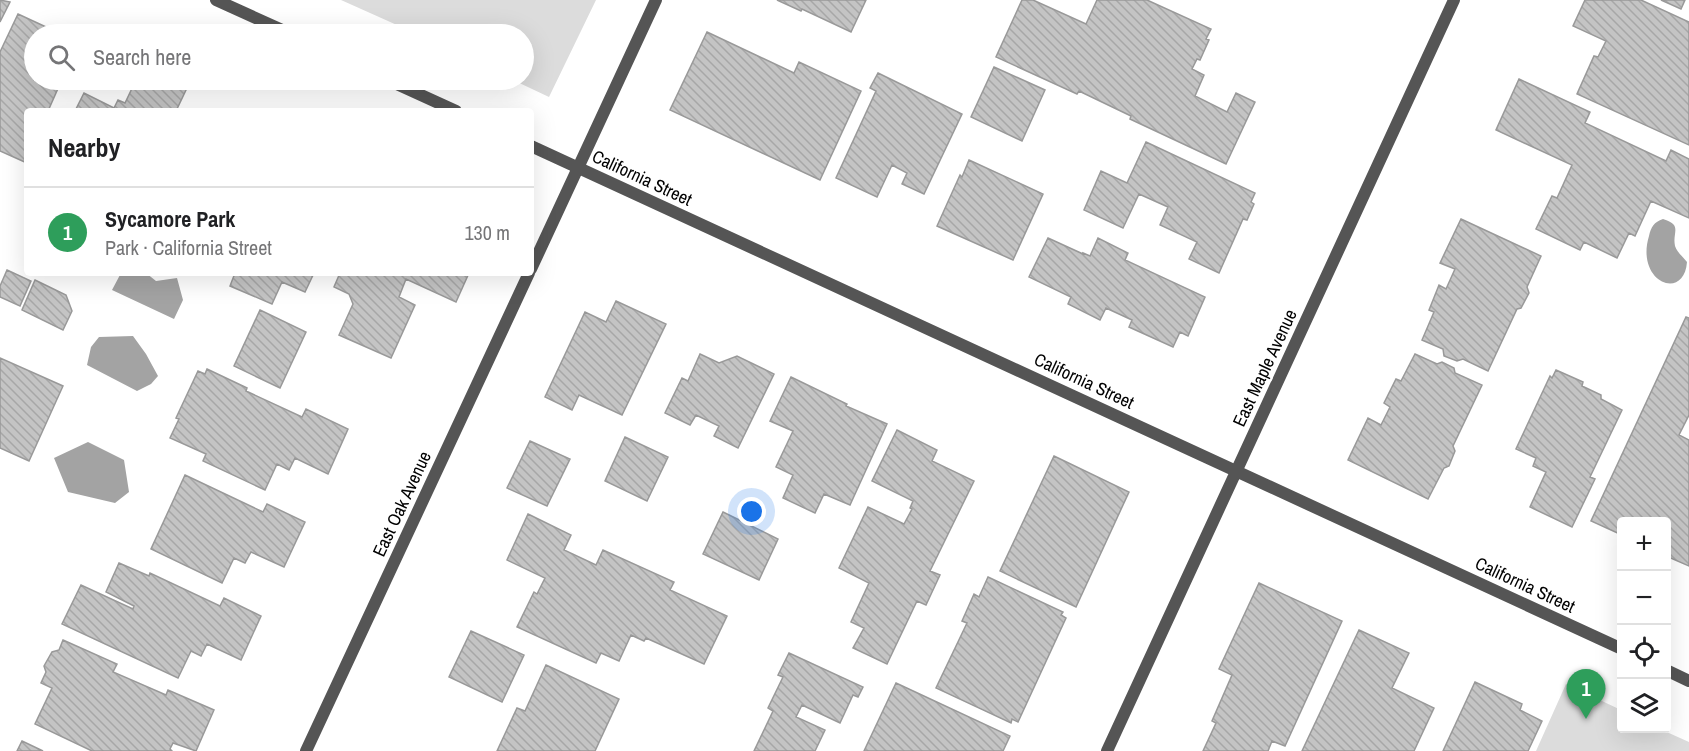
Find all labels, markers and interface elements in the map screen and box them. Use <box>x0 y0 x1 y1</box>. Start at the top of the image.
search box <box>24 24 534 90</box>
icon: search <box>45 41 78 74</box>
text: Search here <box>93 42 191 72</box>
text: Nearby <box>48 130 120 165</box>
street label: California Street <box>588 144 696 212</box>
text: Sycamore Park <box>105 204 235 234</box>
text: 1 <box>63 219 72 246</box>
text: 130 m <box>464 219 510 246</box>
text: Park · California Street <box>105 234 272 261</box>
street label: East Maple Avenue <box>1226 305 1303 431</box>
street label: California Street <box>1030 347 1138 415</box>
street label: East Oak Avenue <box>366 447 437 561</box>
your location <box>737 497 766 526</box>
map controls <box>1617 517 1671 733</box>
button: + <box>1617 517 1671 571</box>
street label: California Street <box>1471 551 1579 619</box>
button: − <box>1617 571 1671 625</box>
button: locate <box>1617 625 1671 679</box>
pin: 1 <box>1566 670 1606 719</box>
button: layers <box>1617 679 1671 733</box>

